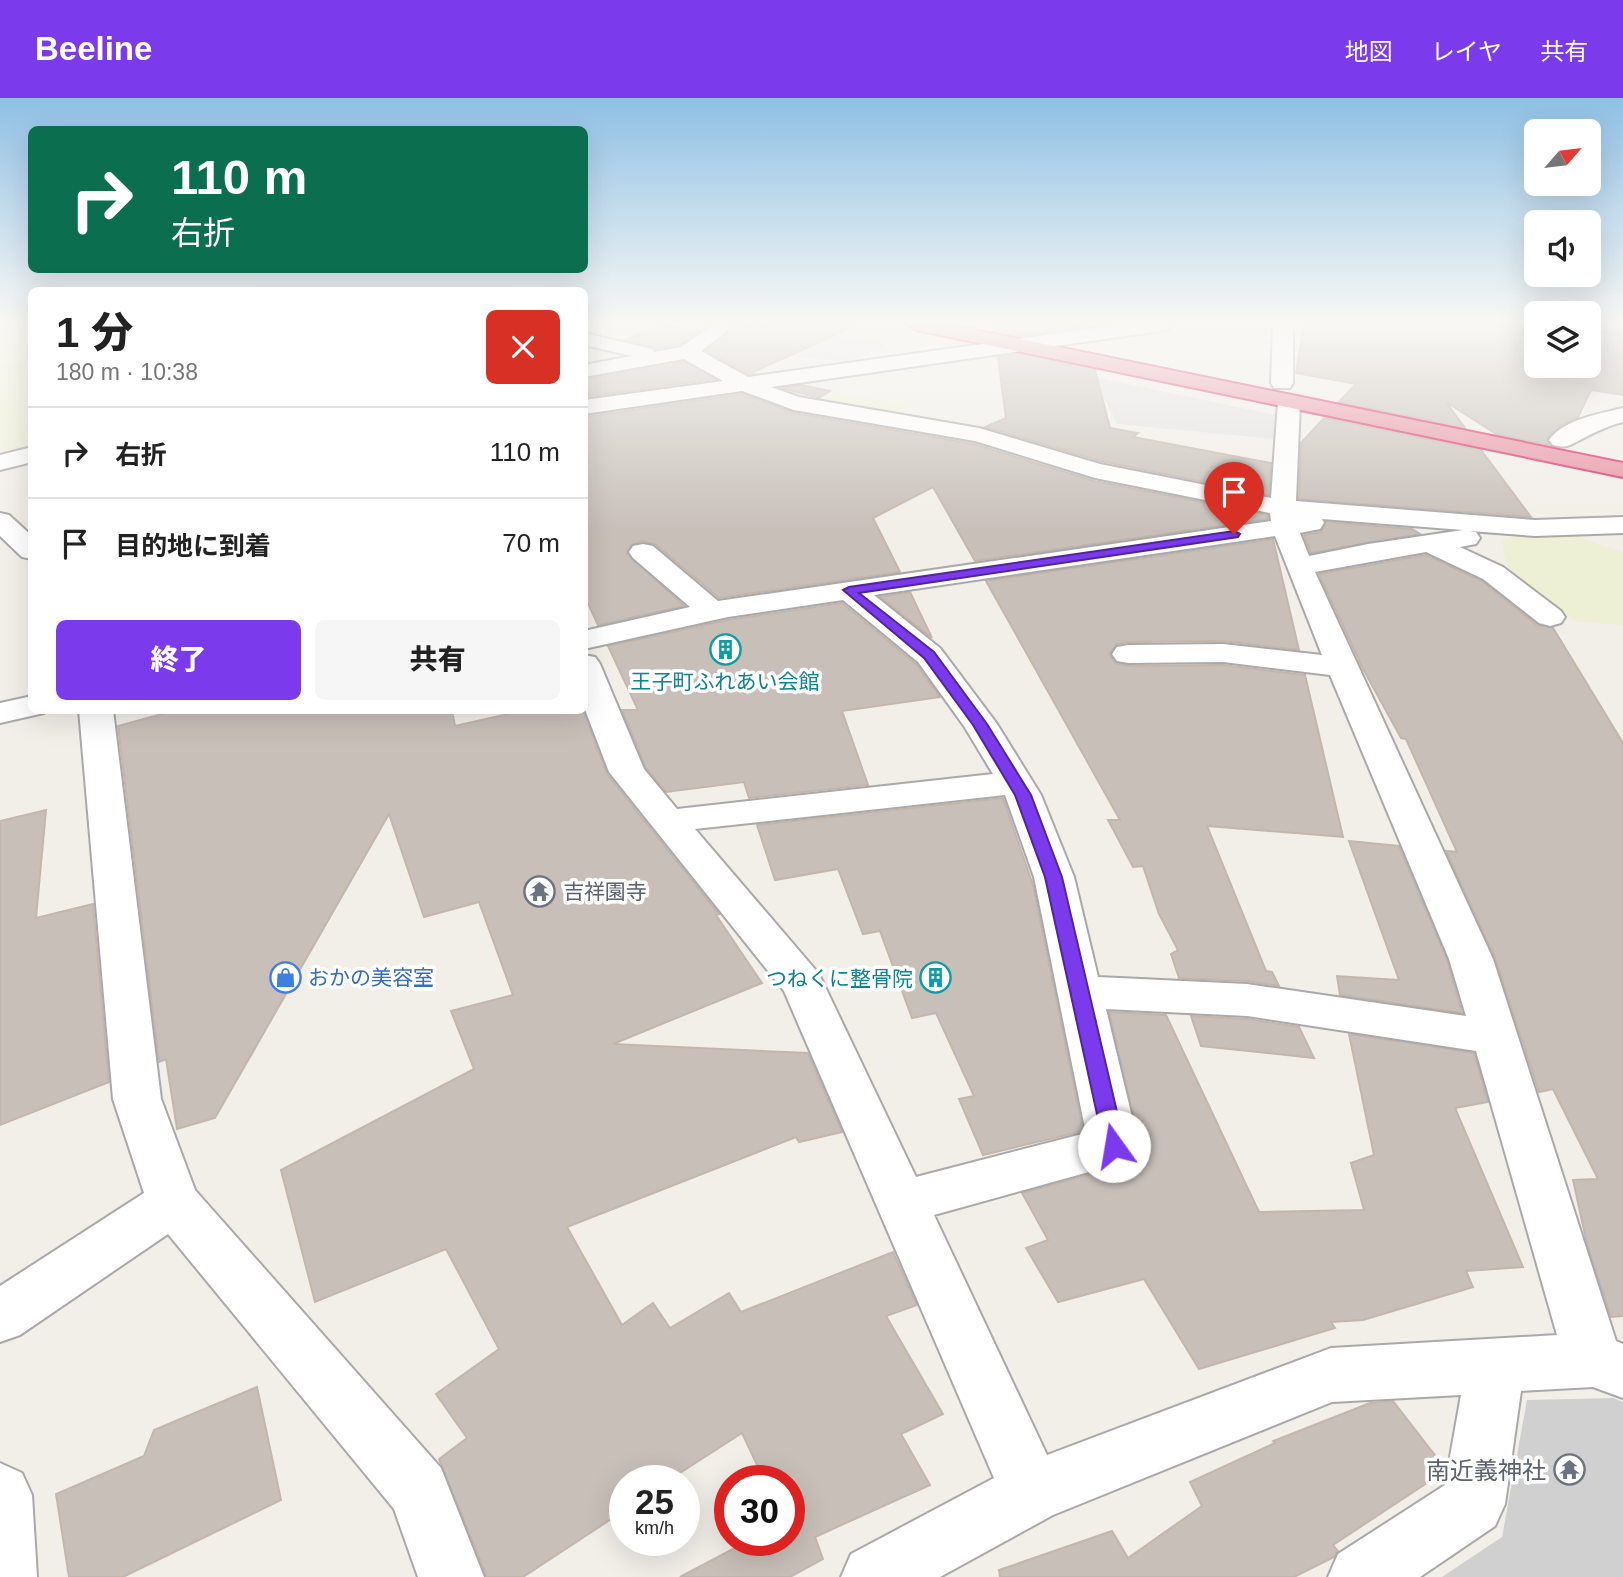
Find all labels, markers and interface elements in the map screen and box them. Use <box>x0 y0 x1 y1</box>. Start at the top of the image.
text: Beeline <box>35 30 152 67</box>
text: 地図 <box>1345 38 1393 65</box>
text: レイヤ <box>1431 38 1502 65</box>
text: 共有 <box>1540 38 1588 65</box>
north arrow <box>1524 119 1601 196</box>
map controls <box>1524 119 1601 378</box>
text: 110 m <box>171 150 307 204</box>
icon: right <box>56 154 147 245</box>
button: sound <box>1524 210 1601 287</box>
text: 右折 <box>171 215 235 251</box>
button: layers <box>1524 301 1601 378</box>
text: 1 分 <box>56 309 133 356</box>
button: close <box>486 310 560 384</box>
text: 180 m · 10:38 <box>56 359 198 385</box>
icon: right <box>56 434 94 472</box>
text: 110 m <box>490 437 560 467</box>
text: 右折 <box>115 440 167 470</box>
pin <box>1204 462 1264 534</box>
icon: arrive <box>1215 473 1253 511</box>
icon: arrive <box>56 525 94 563</box>
text: 70 m <box>502 528 560 558</box>
text: 目的地に到着 <box>115 531 271 561</box>
button: 終了 <box>56 620 301 700</box>
button: 共有 <box>315 620 560 700</box>
building icon: 王子町ふれあい会館 <box>708 632 742 666</box>
place label: 王子町ふれあい会館 <box>631 670 820 693</box>
temple icon: 吉祥園寺 <box>523 874 557 908</box>
place label: 吉祥園寺 <box>563 880 647 903</box>
shop icon: おかの美容室 <box>268 960 302 994</box>
building icon: つねくに整骨院 <box>919 961 953 995</box>
place label: おかの美容室 <box>308 966 434 989</box>
place label: つねくに整骨院 <box>766 967 913 990</box>
position arrow <box>1077 1109 1151 1183</box>
temple icon: 南近義神社 <box>1552 1453 1586 1487</box>
place label: 南近義神社 <box>1426 1457 1546 1484</box>
speed limit sign: 30 <box>714 1465 805 1556</box>
text: 25 <box>635 1482 674 1521</box>
text: km/h <box>635 1518 674 1538</box>

